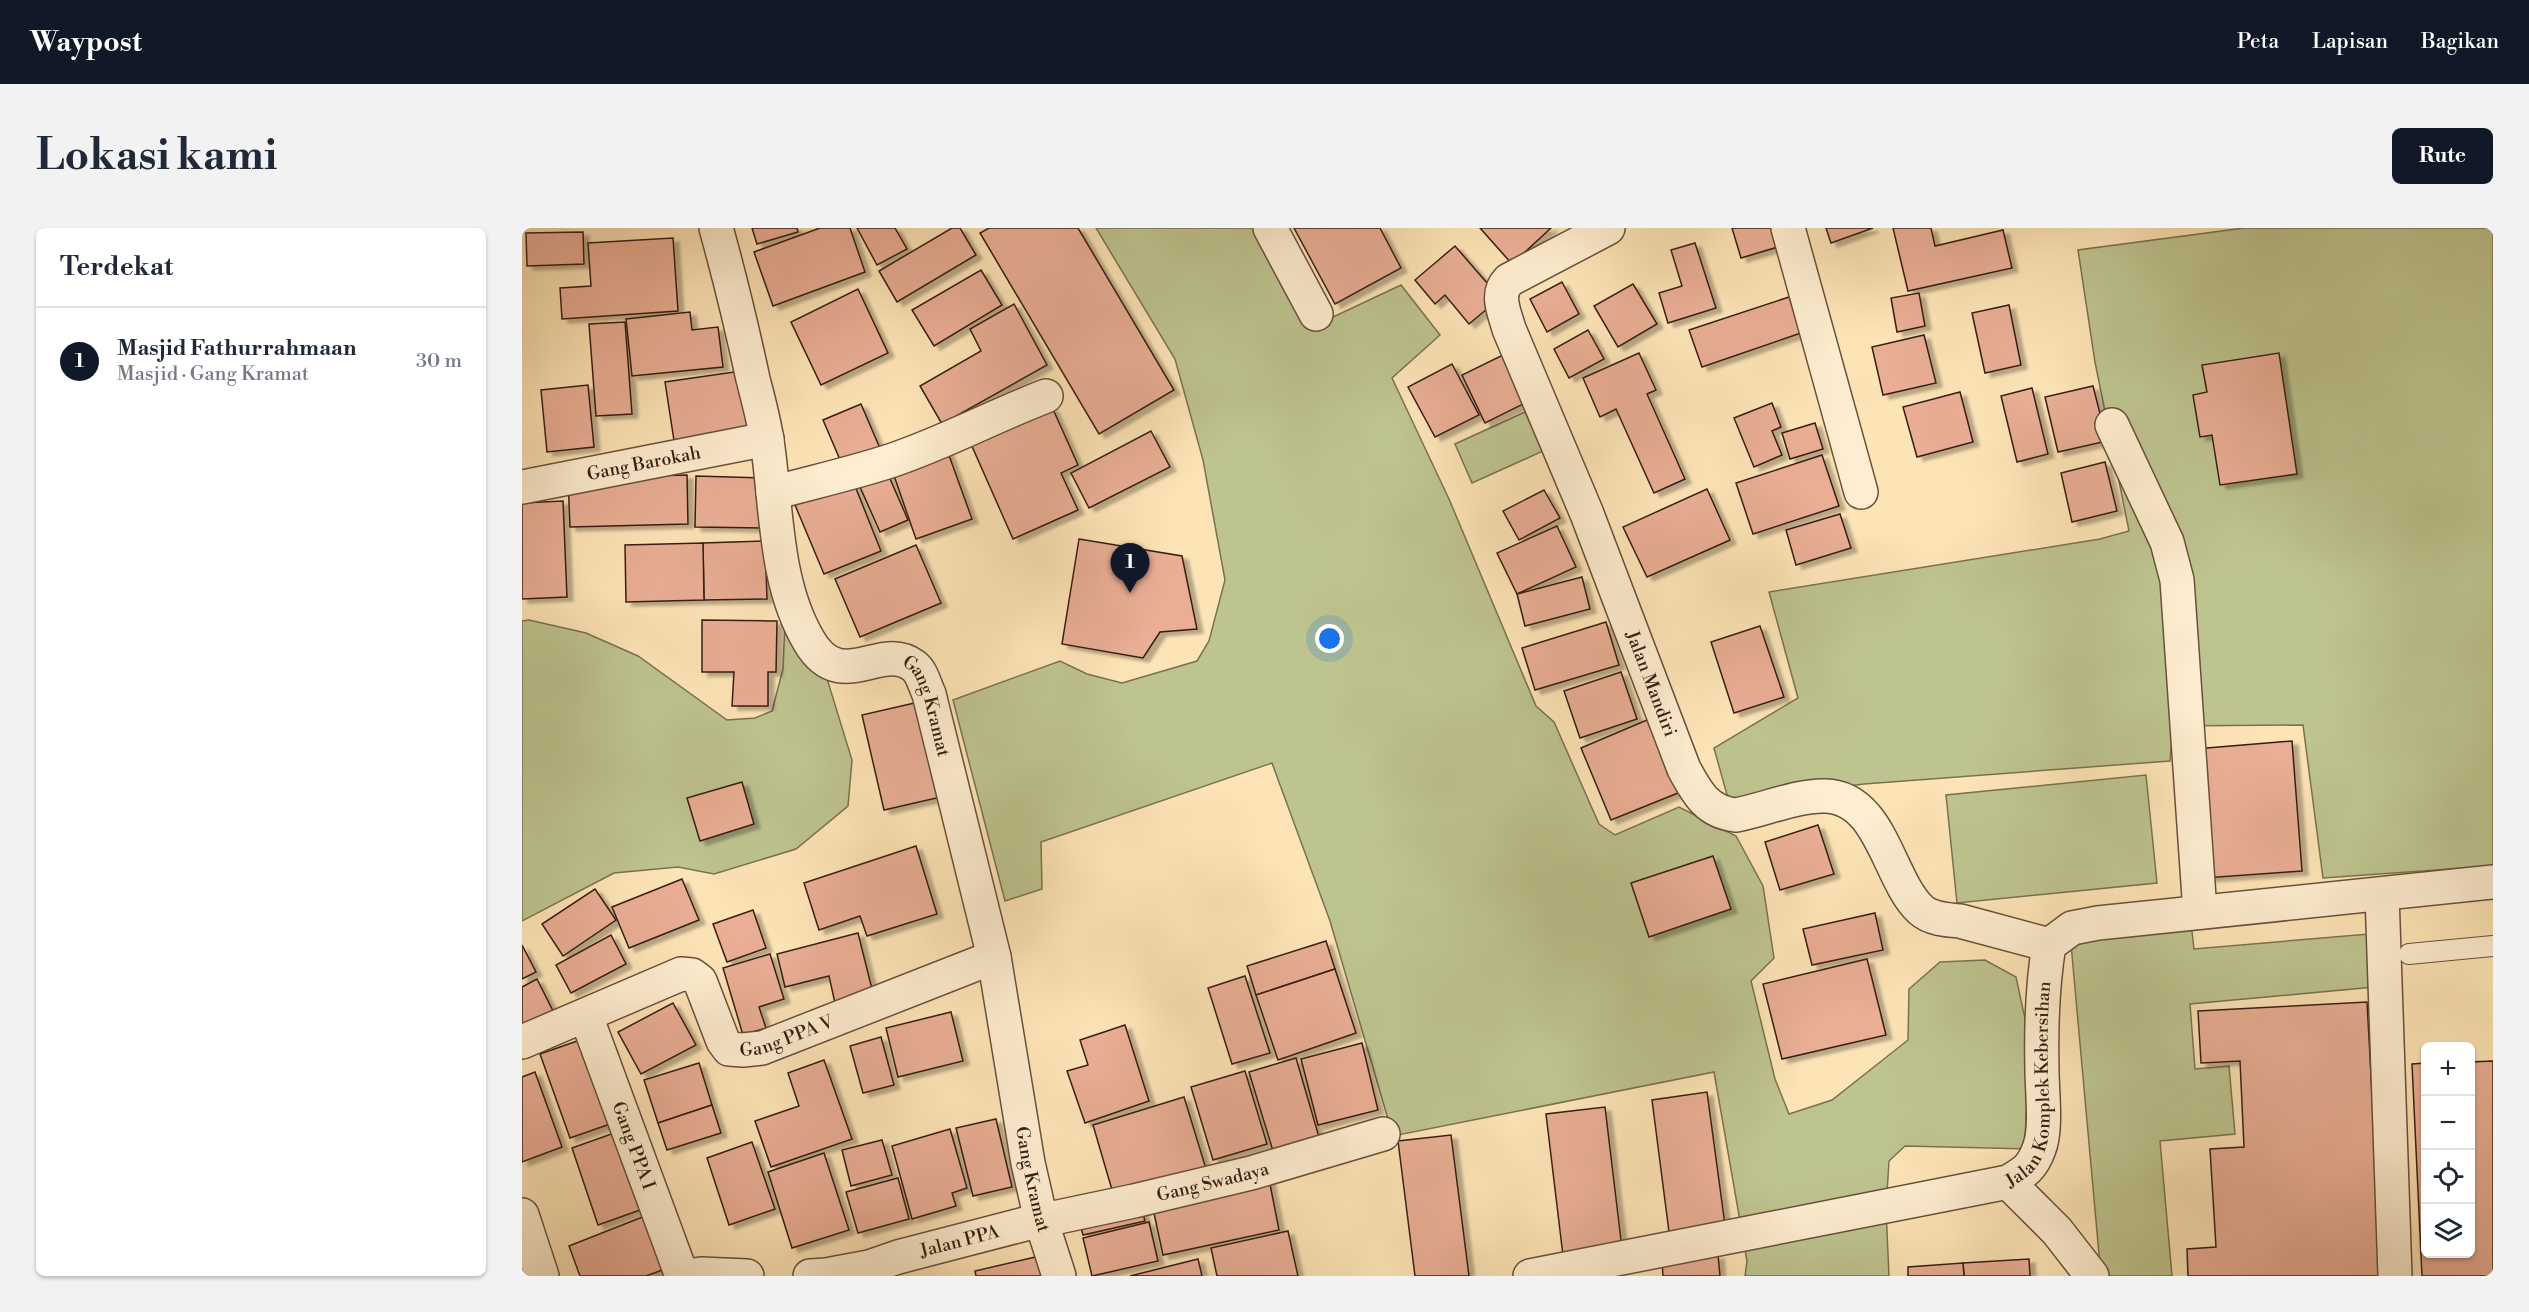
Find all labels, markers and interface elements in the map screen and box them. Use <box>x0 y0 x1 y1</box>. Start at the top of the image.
text: Waypost <box>30 25 142 60</box>
text: Peta <box>2237 29 2279 55</box>
text: Lapisan <box>2312 29 2388 55</box>
text: Bagikan <box>2421 29 2499 55</box>
button: Rute <box>2392 128 2493 184</box>
text: Lokasi kami <box>36 130 277 183</box>
text: Terdekat <box>60 251 173 283</box>
text: Masjid Fathurrahmaan <box>117 335 356 362</box>
text: 1 <box>75 349 84 374</box>
text: 30 m <box>416 349 462 374</box>
text: Masjid · Gang Kramat <box>117 362 309 387</box>
street label: Gang Barokah <box>585 441 703 486</box>
pin: 1 <box>1110 544 1150 593</box>
your location <box>1315 624 1344 653</box>
street label: Jalan Mandiri <box>1620 627 1682 740</box>
street label: Gang Kramat <box>898 651 955 760</box>
street label: Jalan Komplek Kebersihan <box>2001 980 2056 1193</box>
street label: Gang PPA V <box>739 1010 837 1062</box>
map controls <box>2421 1042 2475 1258</box>
button: + <box>2421 1042 2475 1096</box>
button: − <box>2421 1096 2475 1150</box>
street label: Gang PPA I <box>607 1098 660 1193</box>
street label: Gang Kramat <box>1010 1125 1055 1236</box>
button: locate <box>2421 1150 2475 1204</box>
street label: Gang Swadaya <box>1154 1157 1273 1207</box>
button: layers <box>2421 1204 2475 1258</box>
street label: Jalan PPA <box>917 1220 1002 1263</box>

